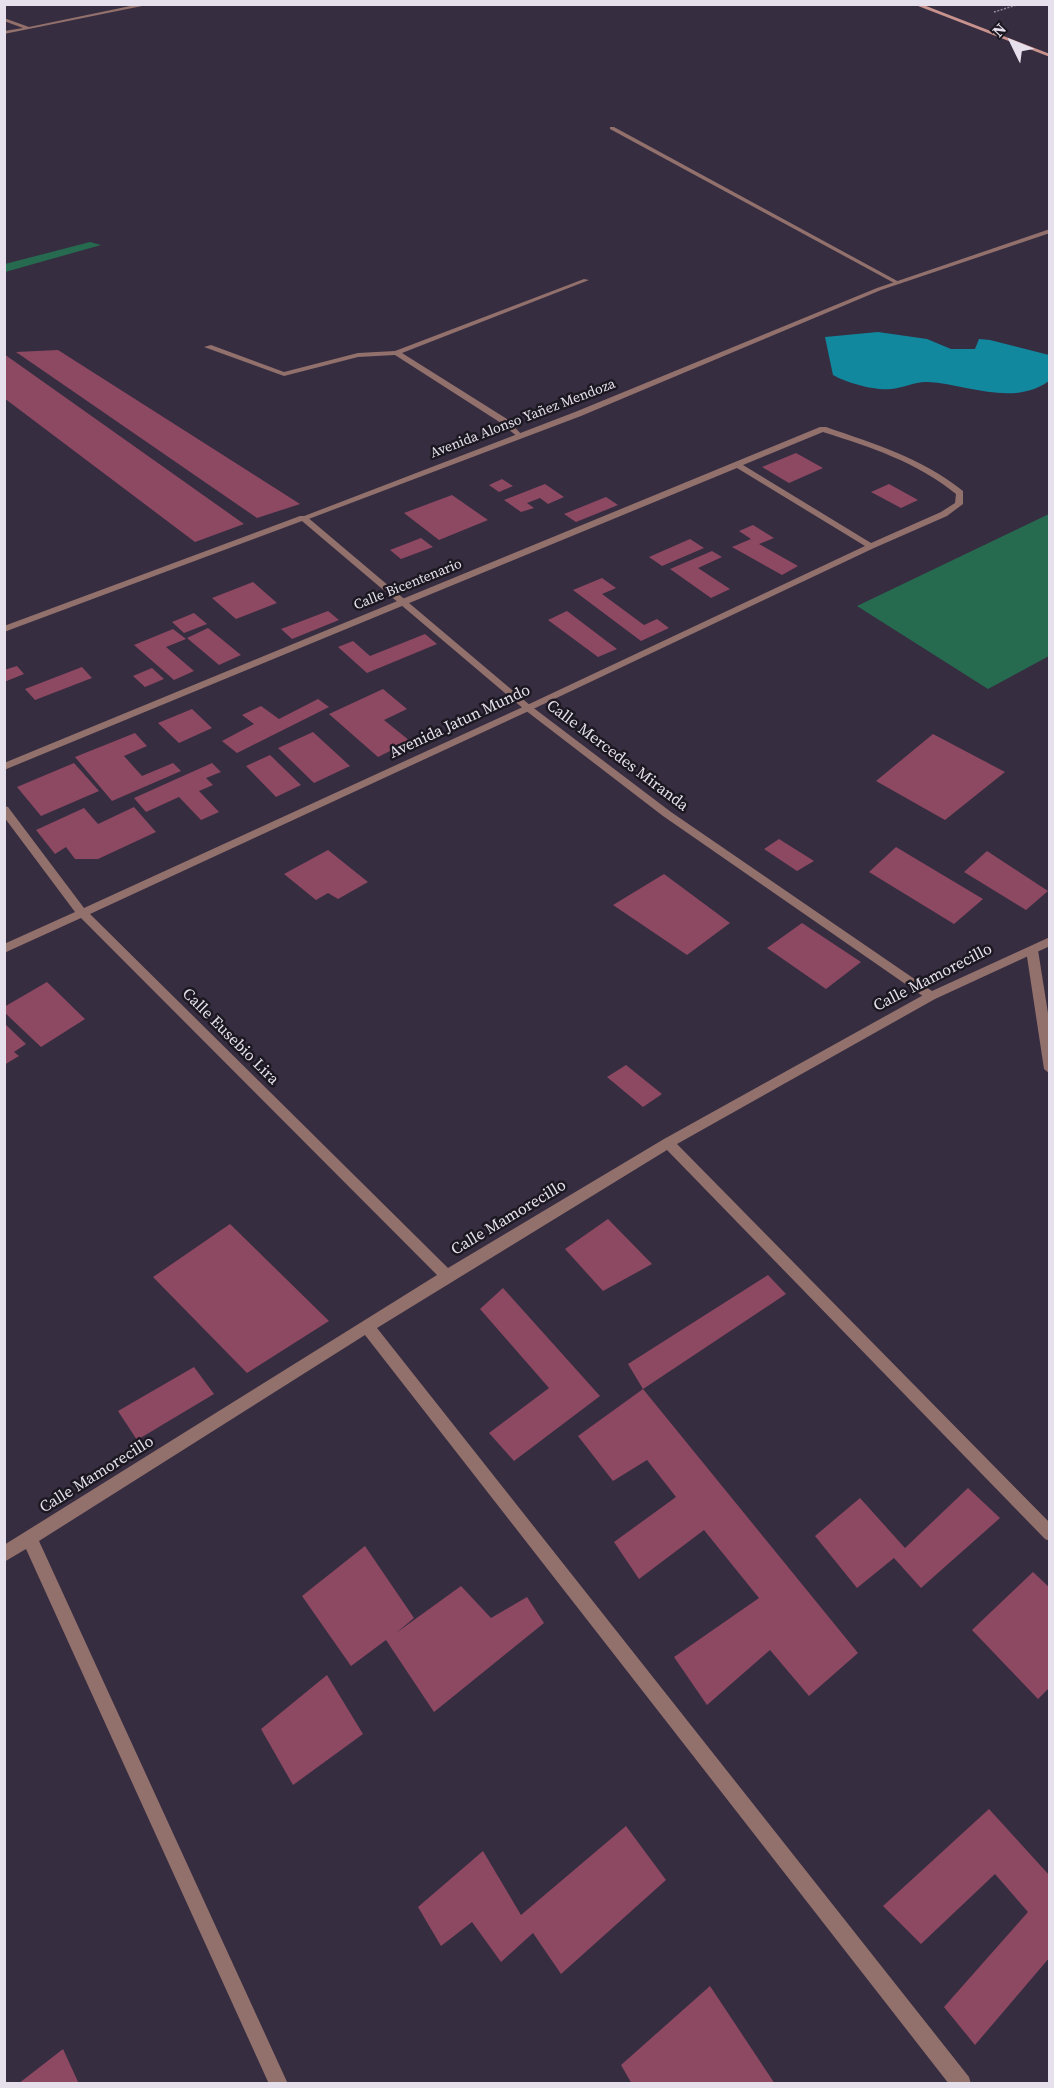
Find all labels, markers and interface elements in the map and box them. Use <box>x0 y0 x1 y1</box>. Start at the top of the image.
north arrow <box>982 12 1042 72</box>
text: N <box>987 18 1011 41</box>
street label: Avenida Alonso Yañez Mendoza <box>428 376 618 462</box>
street label: Calle Bicentenario <box>352 556 464 614</box>
street label: Avenida Jatun Mundo <box>386 681 534 763</box>
street label: Calle Mercedes Miranda <box>542 696 692 816</box>
street label: Calle Mamorecillo <box>870 940 996 1016</box>
street label: Calle Eusebio Lira <box>178 985 282 1089</box>
street label: Calle Mamorecillo <box>448 1176 570 1260</box>
street label: Calle Mamorecillo <box>36 1432 158 1518</box>

